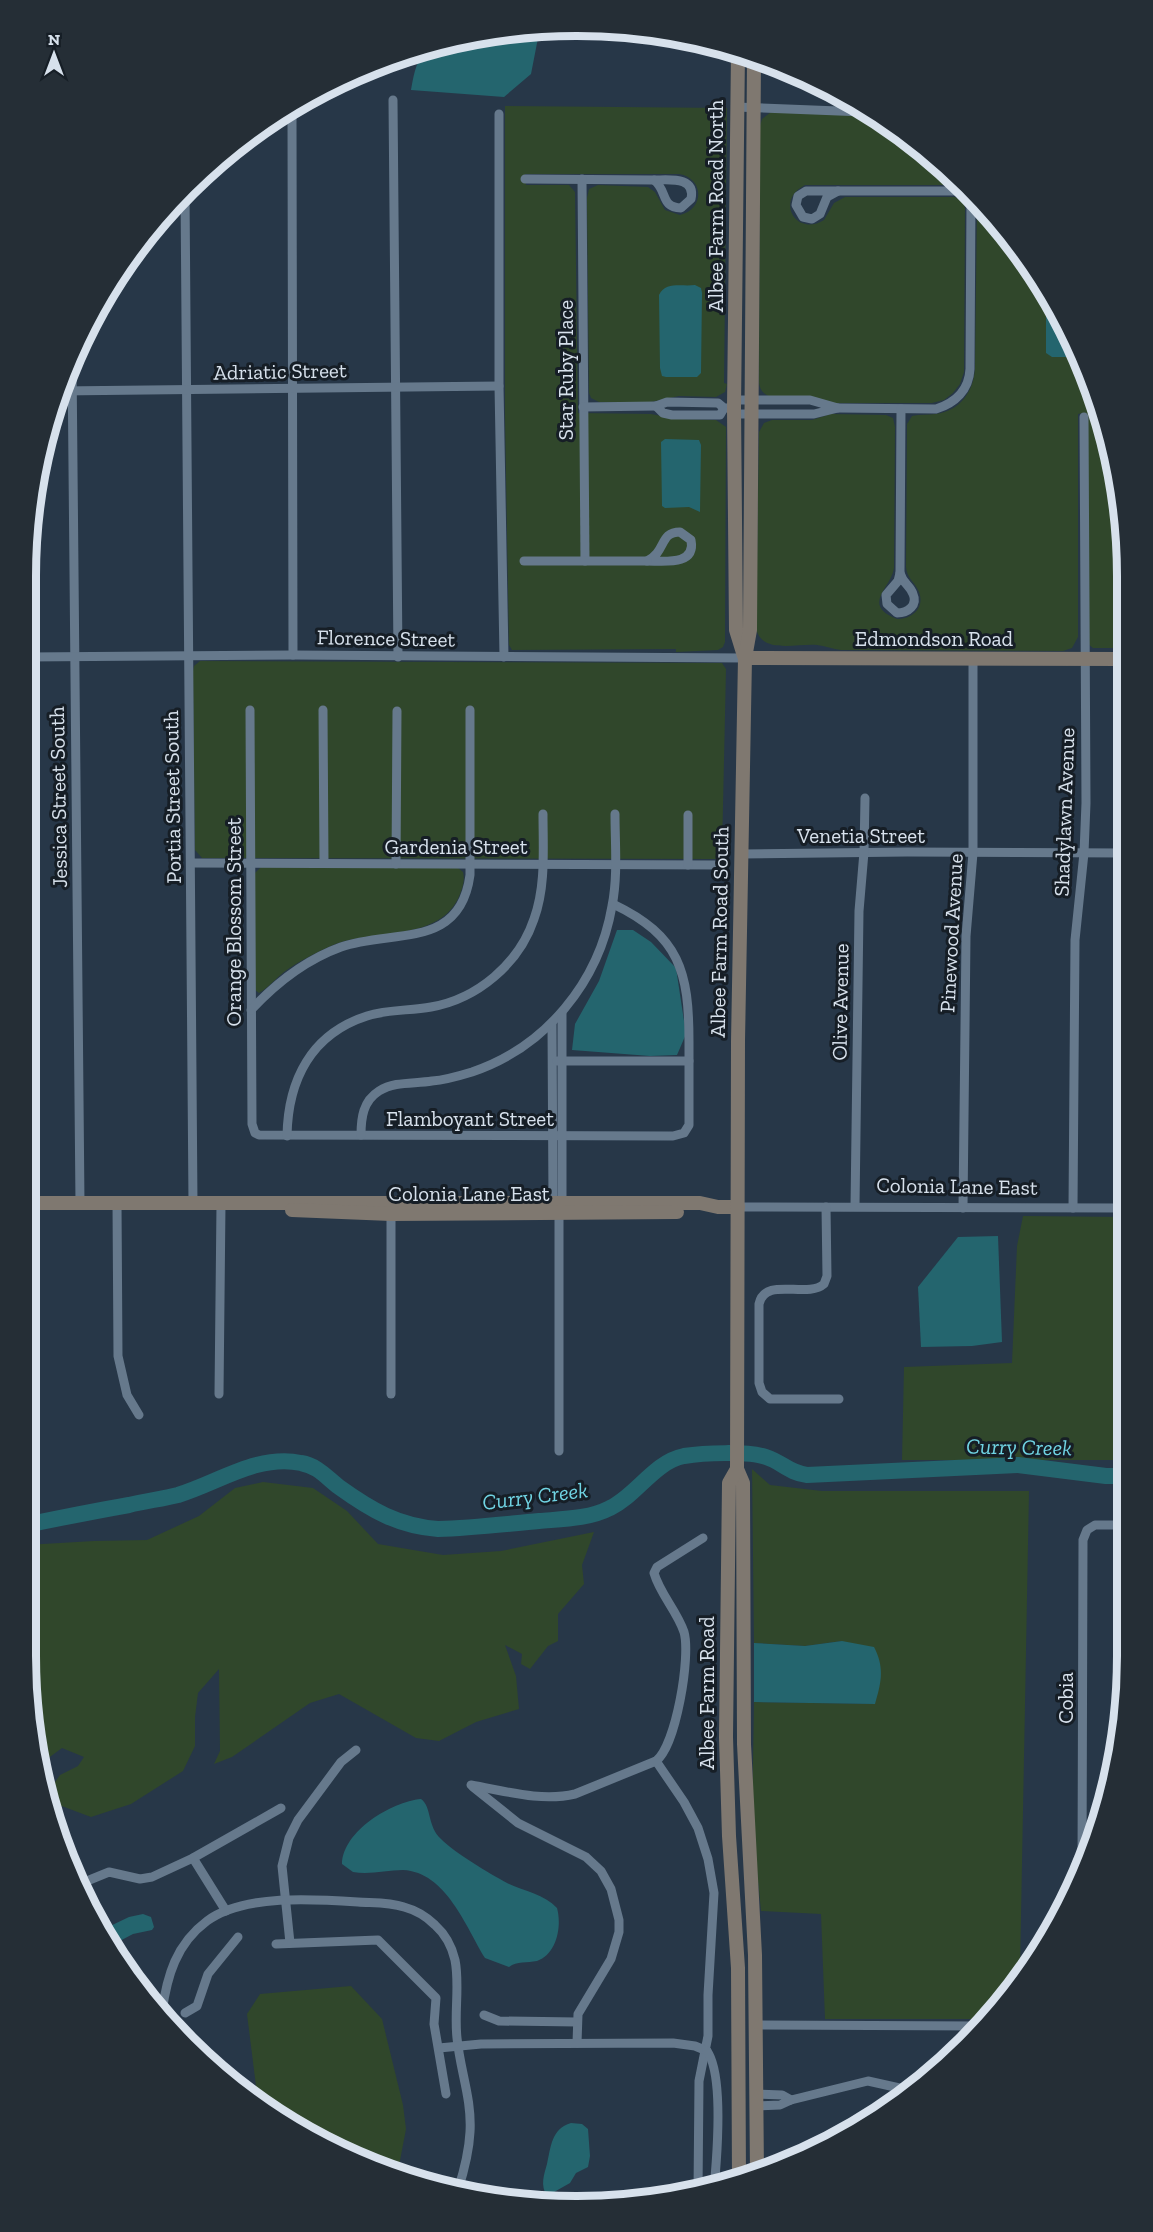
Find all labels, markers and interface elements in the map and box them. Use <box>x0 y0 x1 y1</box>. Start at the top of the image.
north arrow <box>24 24 84 84</box>
text: N <box>48 30 60 49</box>
street label: Albee Farm Road North <box>703 100 728 312</box>
street label: Star Ruby Place <box>553 300 578 440</box>
street label: Adriatic Street <box>213 357 347 385</box>
street label: Florence Street <box>317 624 456 652</box>
street label: Edmondson Road <box>855 626 1014 651</box>
street label: Jessica Street South <box>44 706 72 888</box>
street label: Portia Street South <box>158 710 186 884</box>
street label: Shadylawn Avenue <box>1049 727 1079 897</box>
street label: Orange Blossom Street <box>221 817 246 1026</box>
street label: Venetia Street <box>796 823 925 848</box>
street label: Albee Farm Road South <box>705 826 733 1038</box>
street label: Gardenia Street <box>384 834 528 859</box>
street label: Pinewood Avenue <box>934 853 968 1013</box>
street label: Olive Avenue <box>826 943 854 1061</box>
street label: Flamboyant Street <box>386 1106 554 1131</box>
street label: Colonia Lane East <box>876 1172 1038 1200</box>
street label: Colonia Lane East <box>388 1181 550 1206</box>
water label: Curry Creek <box>966 1433 1072 1461</box>
water label: Curry Creek <box>481 1476 589 1516</box>
street label: Albee Farm Road <box>694 1616 719 1770</box>
street label: Cobia <box>1053 1672 1078 1724</box>

